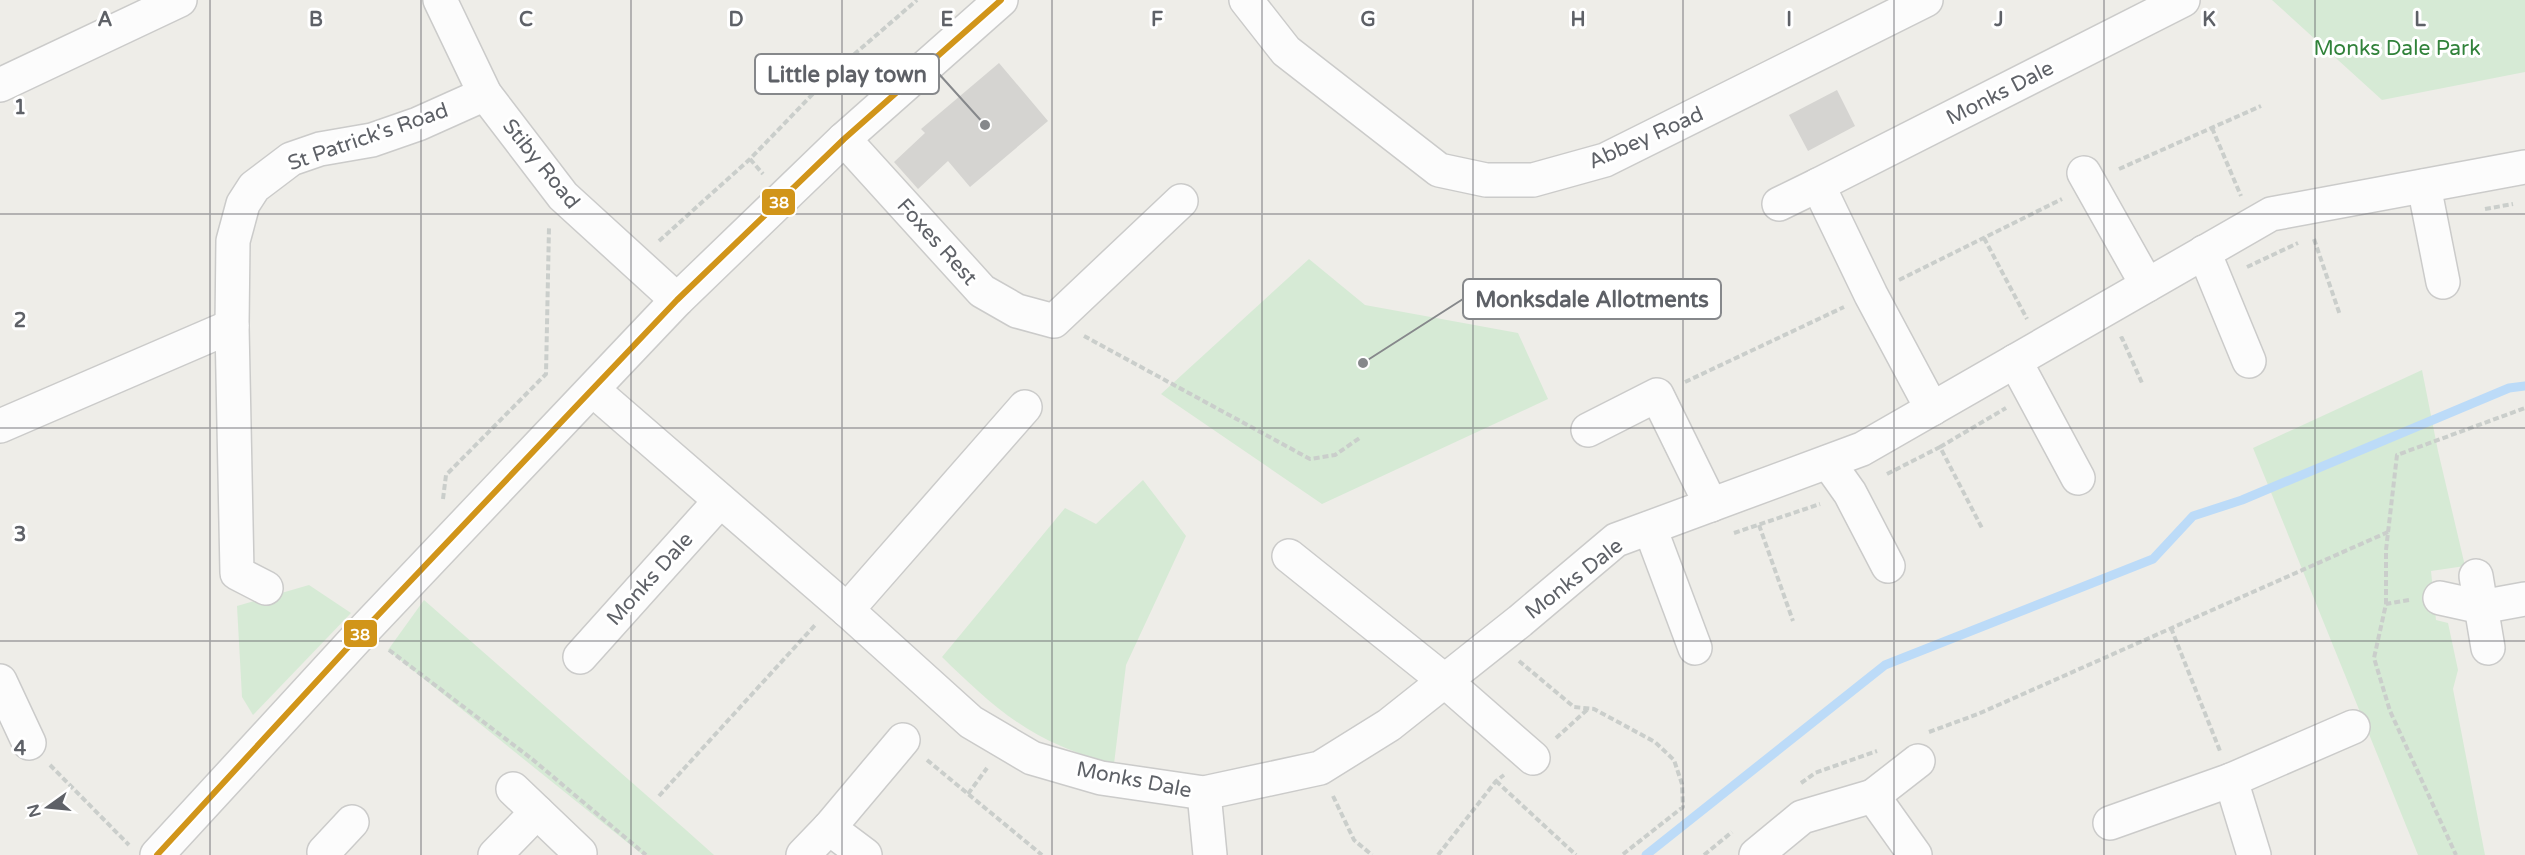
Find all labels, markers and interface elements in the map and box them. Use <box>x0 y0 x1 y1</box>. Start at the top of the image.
text: A <box>98 8 113 32</box>
text: B <box>309 8 323 32</box>
text: C <box>519 8 533 32</box>
text: D <box>728 8 744 32</box>
text: E <box>941 8 954 32</box>
text: F <box>1151 8 1163 32</box>
text: G <box>1360 8 1376 32</box>
text: H <box>1570 8 1586 32</box>
text: I <box>1786 8 1792 32</box>
text: J <box>1993 8 2004 32</box>
text: K <box>2202 8 2216 32</box>
text: L <box>2414 8 2426 32</box>
park label: Monks Dale Park <box>2313 36 2481 61</box>
callout: Little play town <box>755 54 939 94</box>
street label: Monks Dale <box>1942 55 2058 131</box>
text: Little play town <box>767 62 927 88</box>
text: 1 <box>14 96 26 120</box>
street label: St Patrick's Road <box>285 98 451 176</box>
street label: Abbey Road <box>1585 101 1707 175</box>
street label: Stiby Road <box>497 114 585 214</box>
line badge: 38 <box>761 188 796 216</box>
text: 38 <box>769 193 789 213</box>
street label: Foxes Rest <box>892 194 982 290</box>
callout: Monksdale Allotments <box>1463 279 1721 319</box>
text: Monksdale Allotments <box>1475 287 1709 313</box>
text: 2 <box>14 309 26 333</box>
text: 3 <box>14 523 26 547</box>
street label: Monks Dale <box>602 527 698 631</box>
street label: Monks Dale <box>1520 533 1628 625</box>
line badge: 38 <box>343 619 378 648</box>
text: 38 <box>350 625 370 645</box>
text: 4 <box>14 737 27 761</box>
street label: Monks Dale <box>1074 757 1194 803</box>
north arrow <box>18 777 78 837</box>
text: N <box>23 802 46 819</box>

